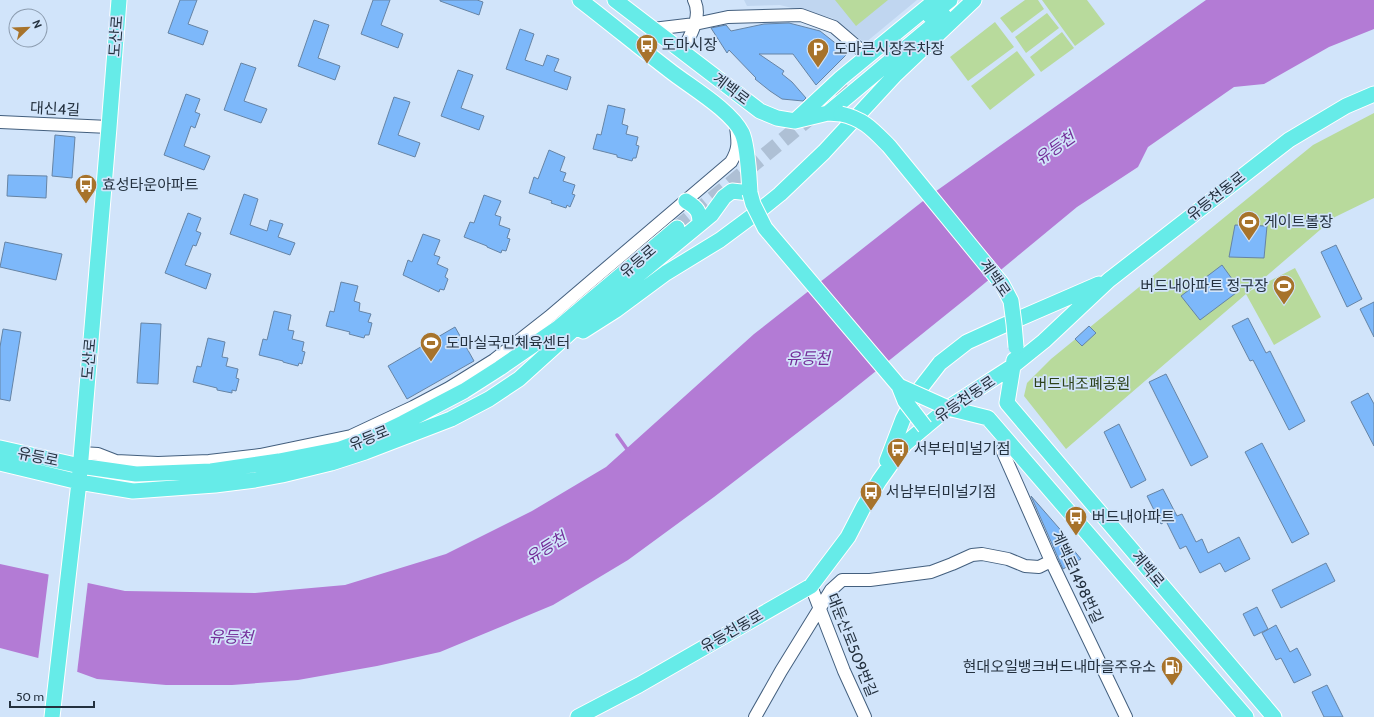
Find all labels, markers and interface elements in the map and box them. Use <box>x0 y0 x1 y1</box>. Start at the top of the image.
north arrow <box>8 8 48 48</box>
street label: 도산로 <box>106 15 126 57</box>
text: N <box>29 18 45 30</box>
bus stop icon: 도마시장 <box>634 32 660 65</box>
place label: 도마시장 <box>662 36 717 54</box>
parking icon: 도마큰시장주차장 <box>805 36 831 69</box>
place label: 도마큰시장주차장 <box>834 40 945 58</box>
street label: 계백로 <box>709 69 753 109</box>
street label: 대신4길 <box>30 99 80 119</box>
water label: 유등천 <box>1031 126 1080 168</box>
street label: 유등천동로 <box>1183 168 1249 224</box>
bus stop icon: 효성타운아파트 <box>73 172 99 205</box>
place label: 효성타운아파트 <box>102 176 199 194</box>
sports icon: 게이트볼장 <box>1236 209 1262 242</box>
place label: 게이트볼장 <box>1264 213 1333 231</box>
street label: 유등로 <box>616 241 660 281</box>
street label: 계백로 <box>976 256 1014 300</box>
sports icon: 버드내아파트 정구장 <box>1271 273 1297 306</box>
place label: 버드내아파트 정구장 <box>1140 277 1268 295</box>
sports icon: 도마실국민체육센터 <box>418 330 444 363</box>
place label: 도마실국민체육센터 <box>446 334 570 352</box>
street label: 도산로 <box>78 338 100 380</box>
water label: 유등천 <box>786 349 832 368</box>
street label: 유등천동로 <box>931 372 999 426</box>
park label: 버드내조폐공원 <box>1034 375 1130 393</box>
street label: 유등로 <box>346 422 392 454</box>
bus stop icon: 서부터미널기점 <box>885 436 911 469</box>
place label: 서부터미널기점 <box>914 440 1011 458</box>
street label: 유등로 <box>16 444 60 470</box>
bus stop icon: 서남부터미널기점 <box>858 479 884 512</box>
place label: 서남부터미널기점 <box>886 483 996 501</box>
bus stop icon: 버드내아파트 <box>1063 504 1089 537</box>
place label: 버드내아파트 <box>1092 508 1175 526</box>
water label: 유등천 <box>522 527 572 568</box>
street label: 계백로1498번길 <box>1048 528 1106 626</box>
street label: 계백로 <box>1128 547 1168 591</box>
street label: 대둔산로509번길 <box>823 591 881 699</box>
street label: 유등천동로 <box>698 606 766 656</box>
water label: 유등천 <box>209 627 256 647</box>
fuel station icon: 현대오일뱅크버드내마을주유소 <box>1159 654 1185 687</box>
place label: 현대오일뱅크버드내마을주유소 <box>963 658 1156 676</box>
scale bar <box>10 683 94 709</box>
text: 50 m <box>16 689 44 704</box>

